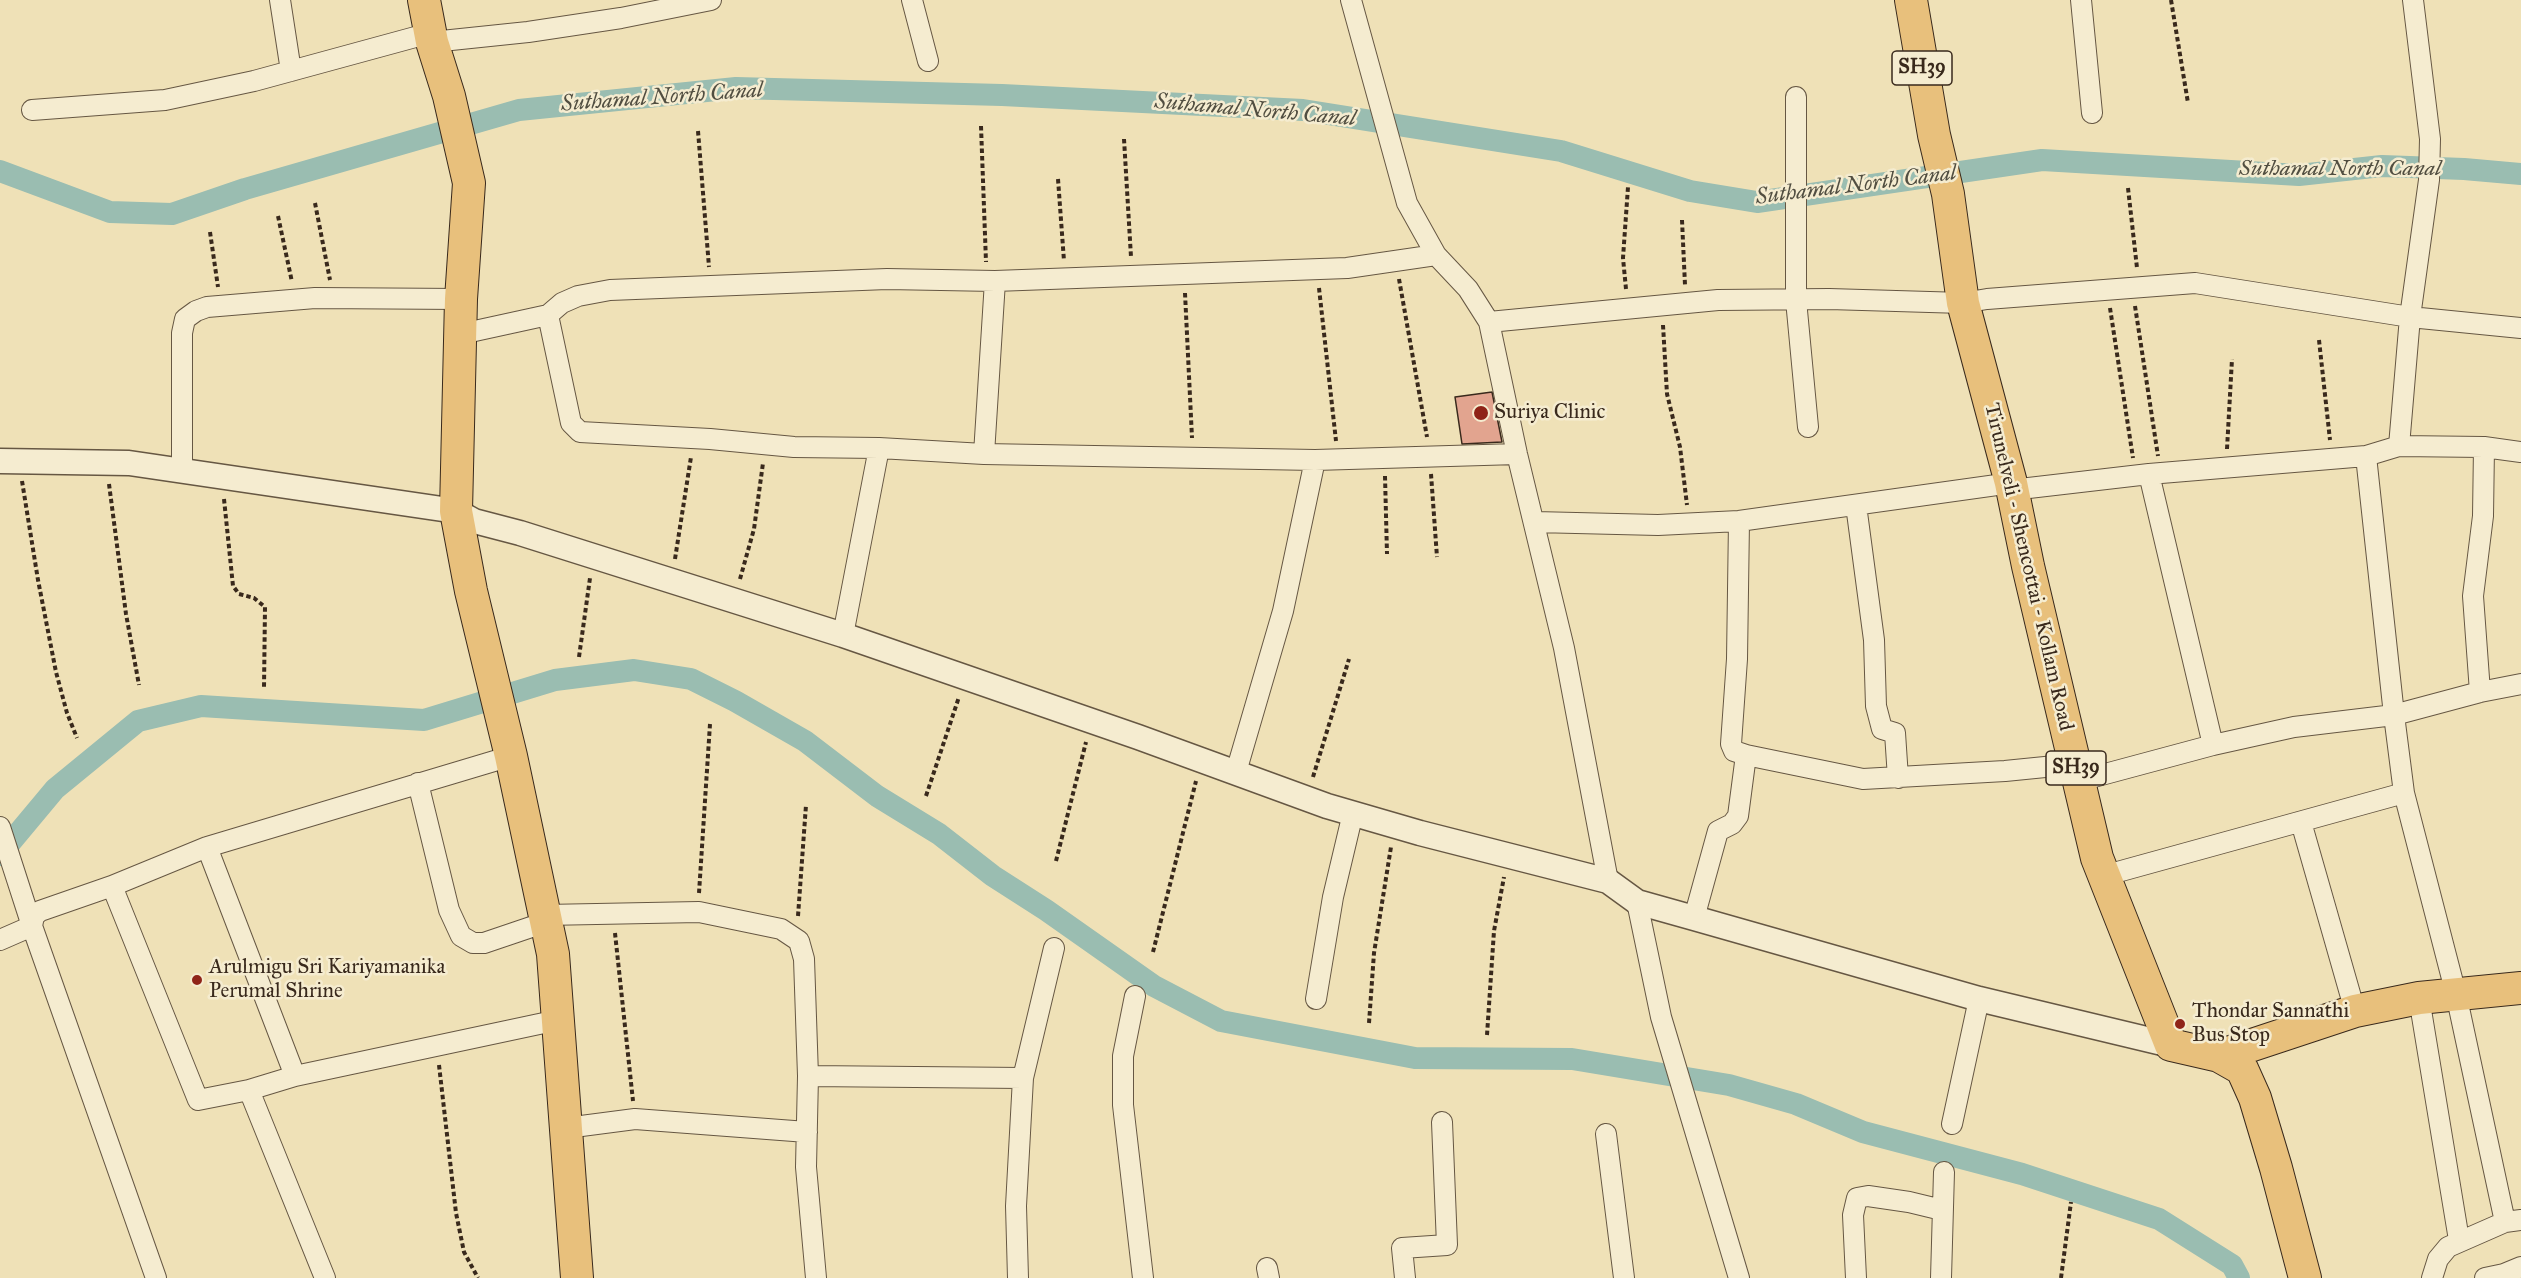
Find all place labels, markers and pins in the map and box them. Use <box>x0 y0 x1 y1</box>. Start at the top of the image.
place label: Suriya Clinic <box>1494 400 1605 426</box>
marker: Suriya Clinic <box>1472 404 1490 422</box>
place label: Arulmigu Sri Kariyamanika Perumal Shrine <box>209 955 445 1005</box>
marker: Arulmigu Sri Kariyamanika Perumal Shrine <box>190 973 204 987</box>
place label: Thondar Sannathi Bus Stop <box>2192 999 2349 1049</box>
marker: Thondar Sannathi Bus Stop <box>2173 1017 2187 1031</box>

